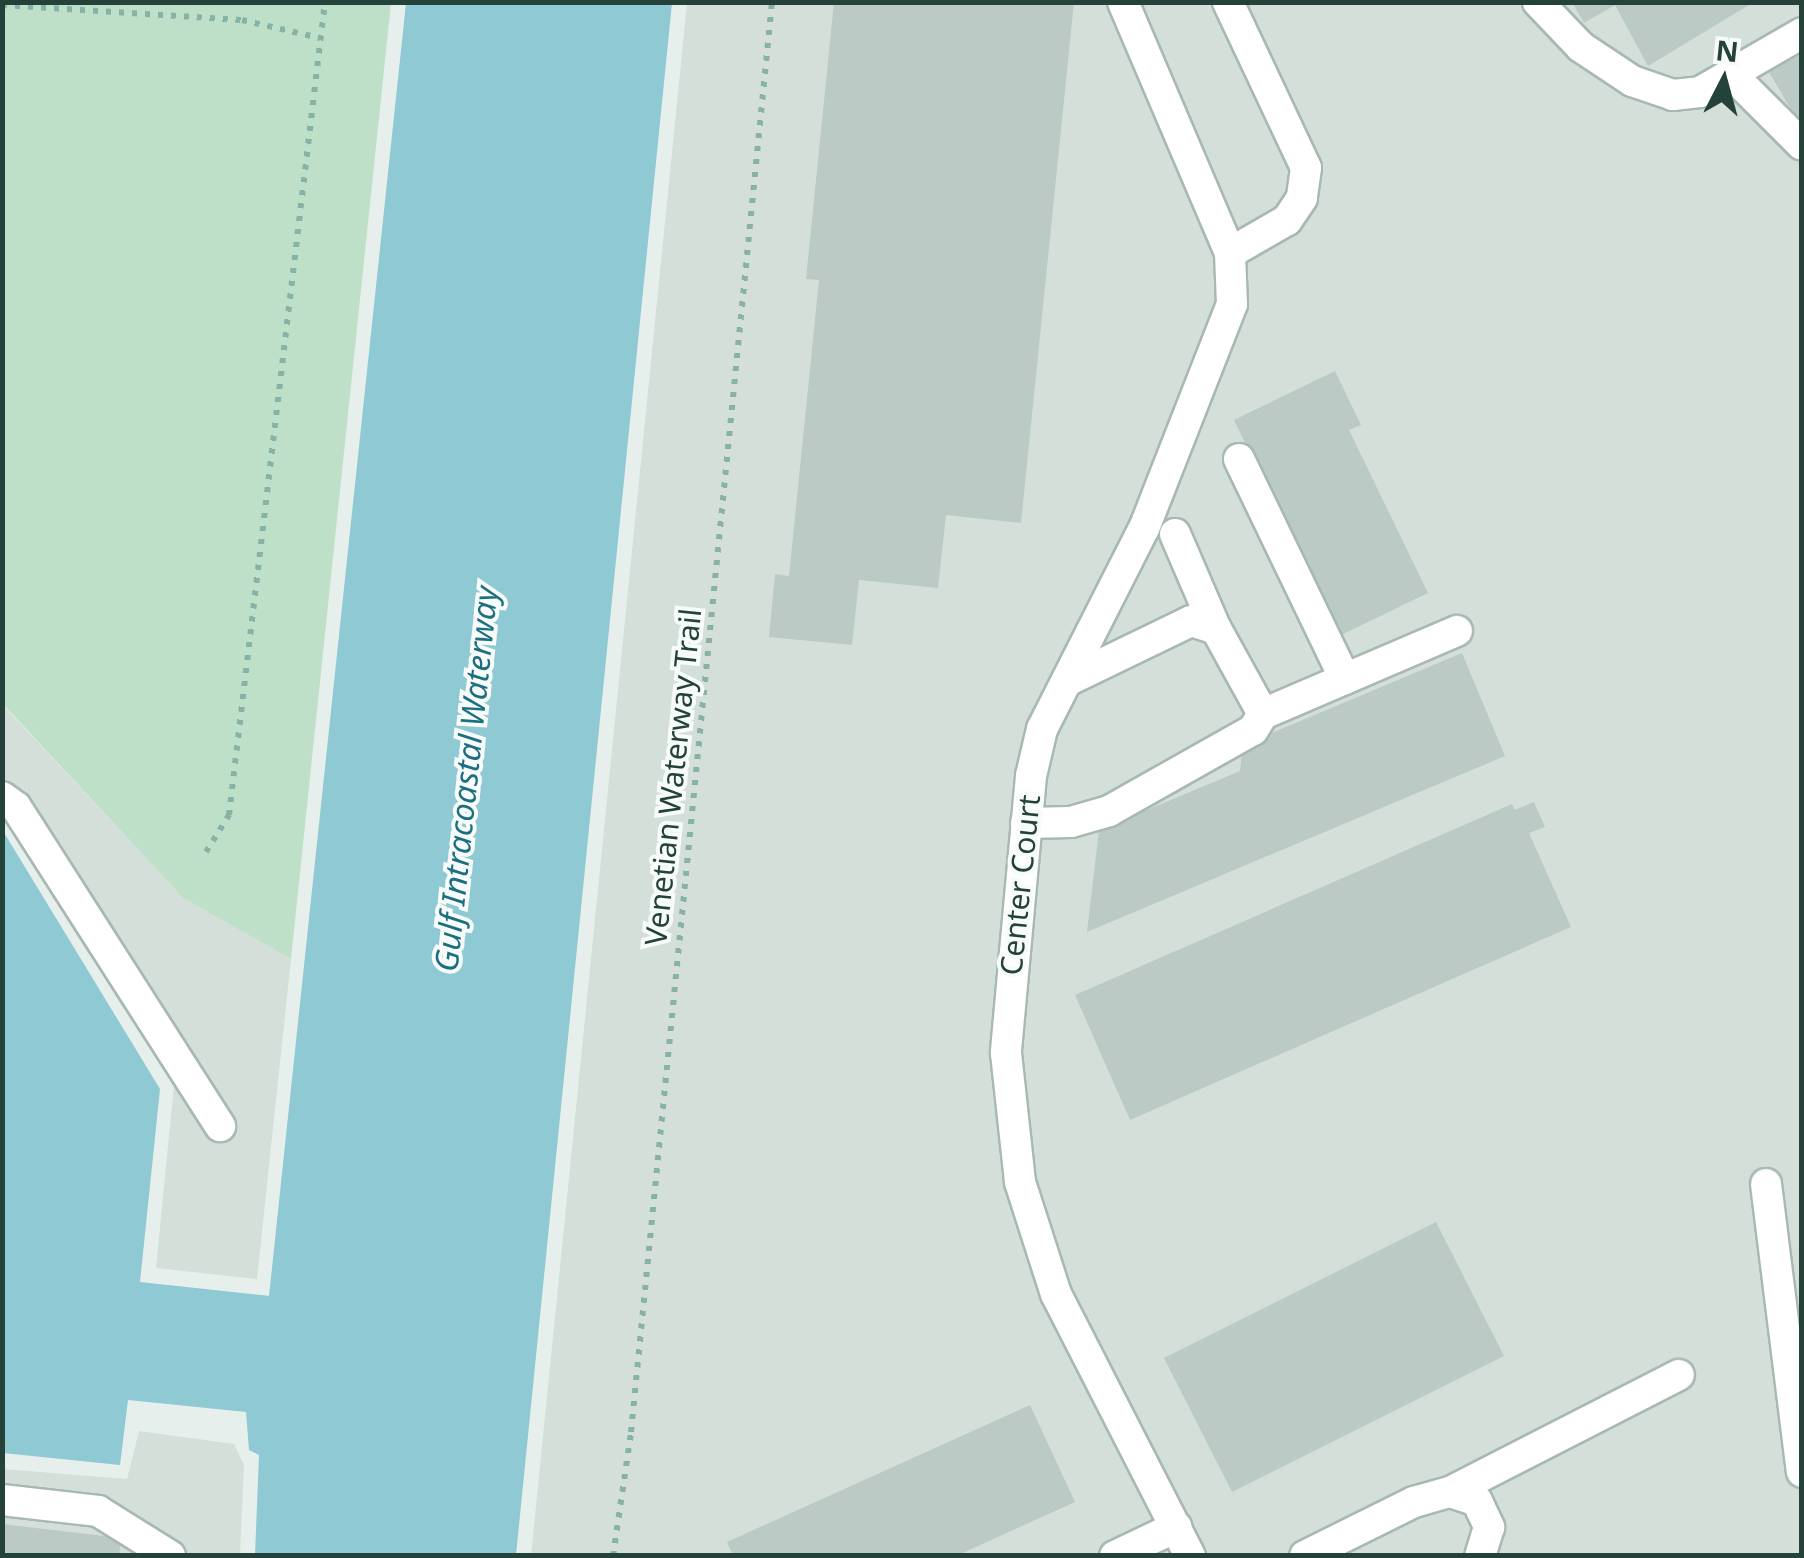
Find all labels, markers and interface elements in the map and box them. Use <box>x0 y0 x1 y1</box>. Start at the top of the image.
north arrow <box>1674 30 1774 130</box>
text: N <box>1714 30 1740 70</box>
water label: Gulf Intracoastal Waterway <box>427 584 505 974</box>
street label: Venetian Waterway Trail <box>637 607 709 947</box>
street label: Center Court <box>993 793 1047 977</box>

